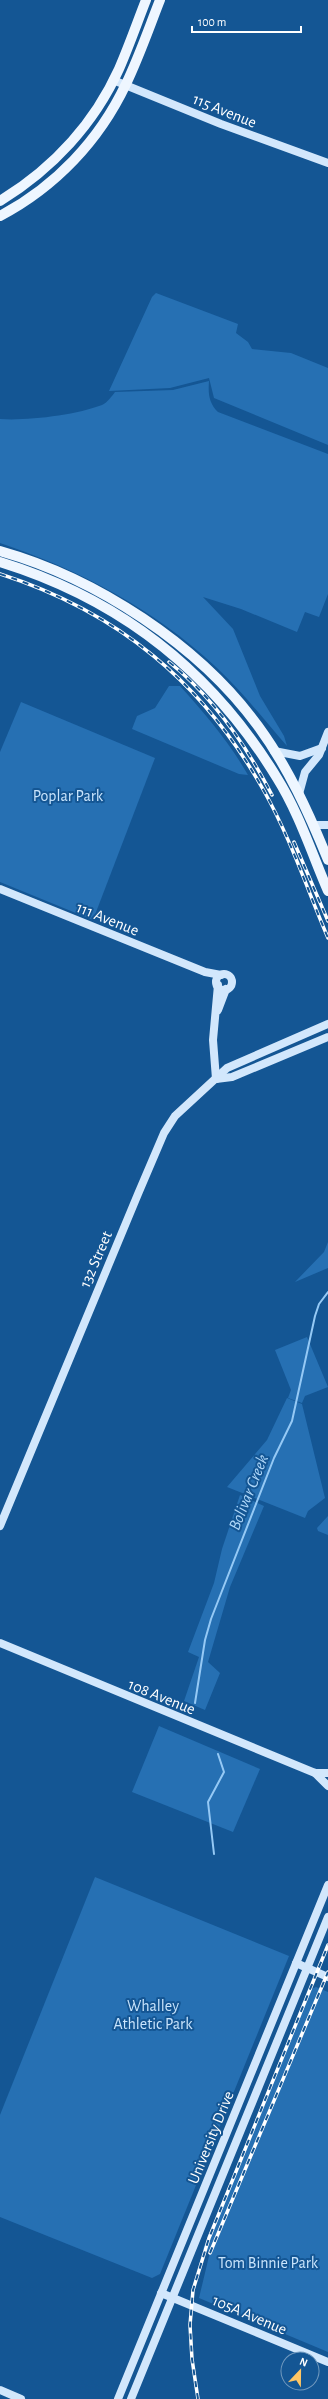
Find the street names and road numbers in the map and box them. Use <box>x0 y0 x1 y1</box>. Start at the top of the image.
street label: 115 Avenue <box>191 91 259 131</box>
street label: 111 Avenue <box>74 899 141 939</box>
street label: 132 Street <box>77 1229 115 1290</box>
street label: 108 Avenue <box>126 1676 197 1718</box>
street label: University Drive <box>185 2089 238 2186</box>
street label: 105A Avenue <box>210 2292 289 2338</box>

